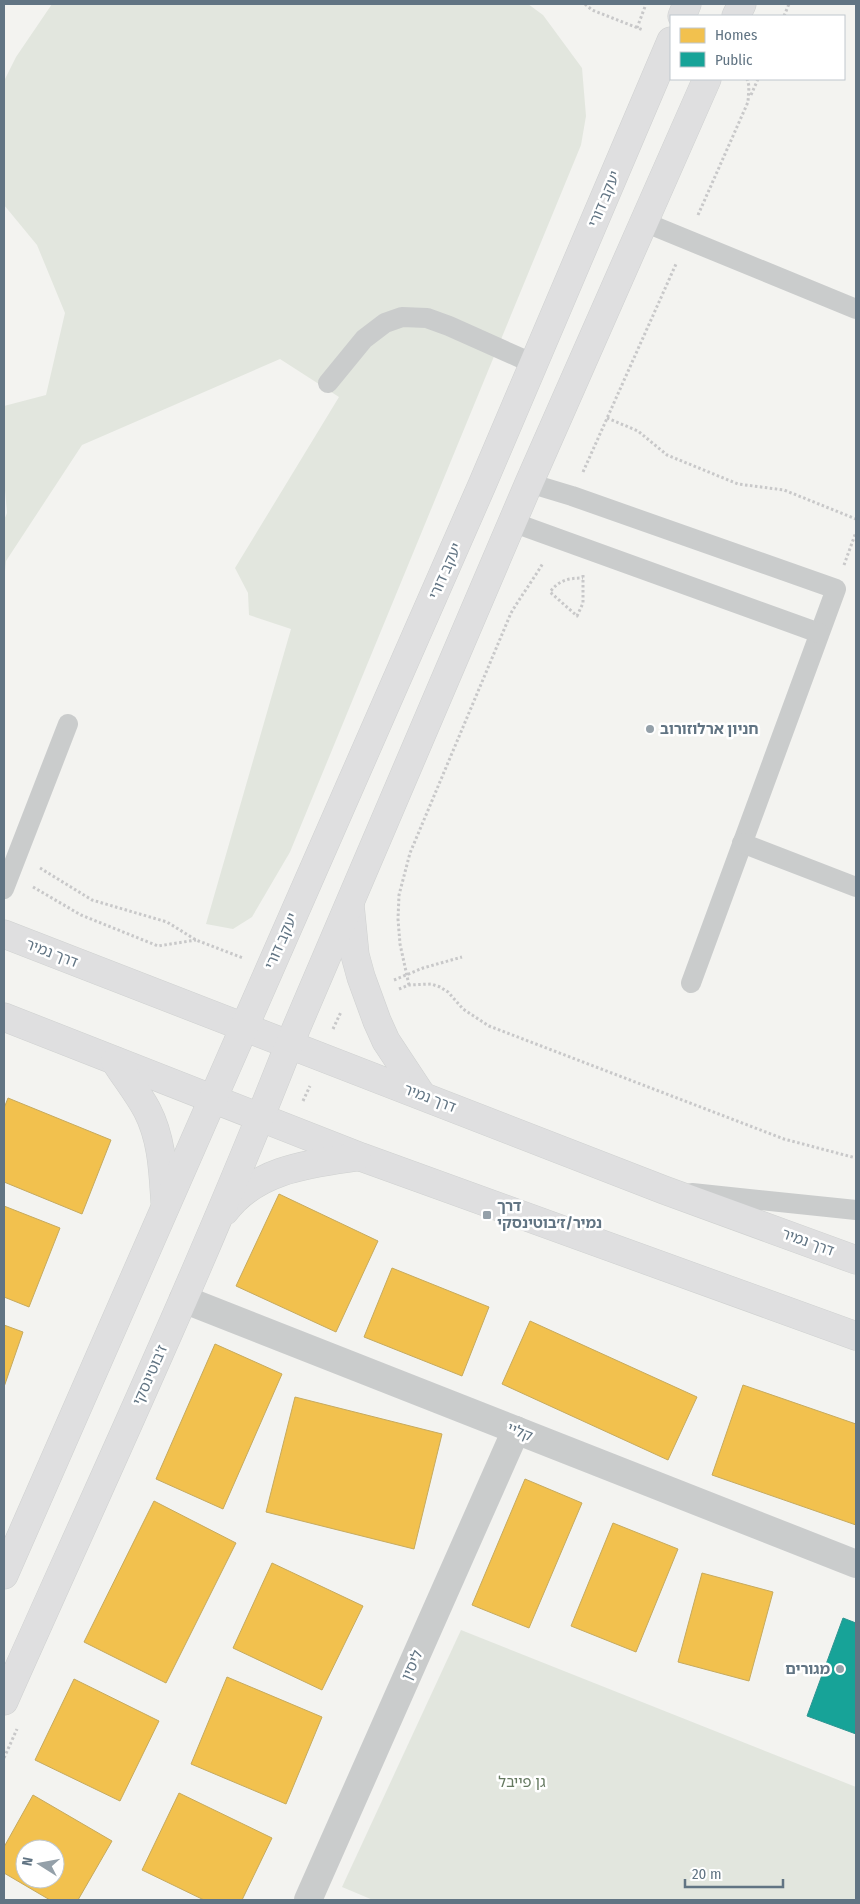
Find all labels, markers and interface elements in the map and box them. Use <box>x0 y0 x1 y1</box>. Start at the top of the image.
legend <box>670 15 845 80</box>
text: Homes <box>715 26 757 44</box>
text: Public <box>715 51 753 69</box>
street label: יעקב דורי <box>584 168 624 230</box>
street label: יעקב דורי <box>425 540 465 602</box>
place label: חניון ארלוזורוב <box>660 720 759 738</box>
marker: חניון ארלוזורוב <box>644 723 656 735</box>
street label: יעקב דורי <box>261 910 301 972</box>
street label: דרך נמיר <box>23 935 81 971</box>
street label: דרך נמיר <box>401 1080 459 1116</box>
place label: דרך נמיר/ז׳בוטינסקי <box>497 1197 602 1232</box>
marker: דרך נמיר/ז׳בוטינסקי <box>481 1209 493 1221</box>
street label: דרך נמיר <box>779 1224 837 1260</box>
street label: ז'בוטינסקי <box>129 1342 171 1408</box>
street label: קליי <box>505 1419 535 1445</box>
street label: ליסין <box>397 1647 427 1683</box>
place label: מגורים <box>785 1660 830 1678</box>
marker: מגורים <box>834 1663 846 1675</box>
park label: גן פייבל <box>498 1773 546 1791</box>
north arrow <box>15 1839 65 1889</box>
text: N <box>19 1856 37 1867</box>
scale bar <box>685 1856 782 1888</box>
text: 20 m <box>692 1865 722 1883</box>

